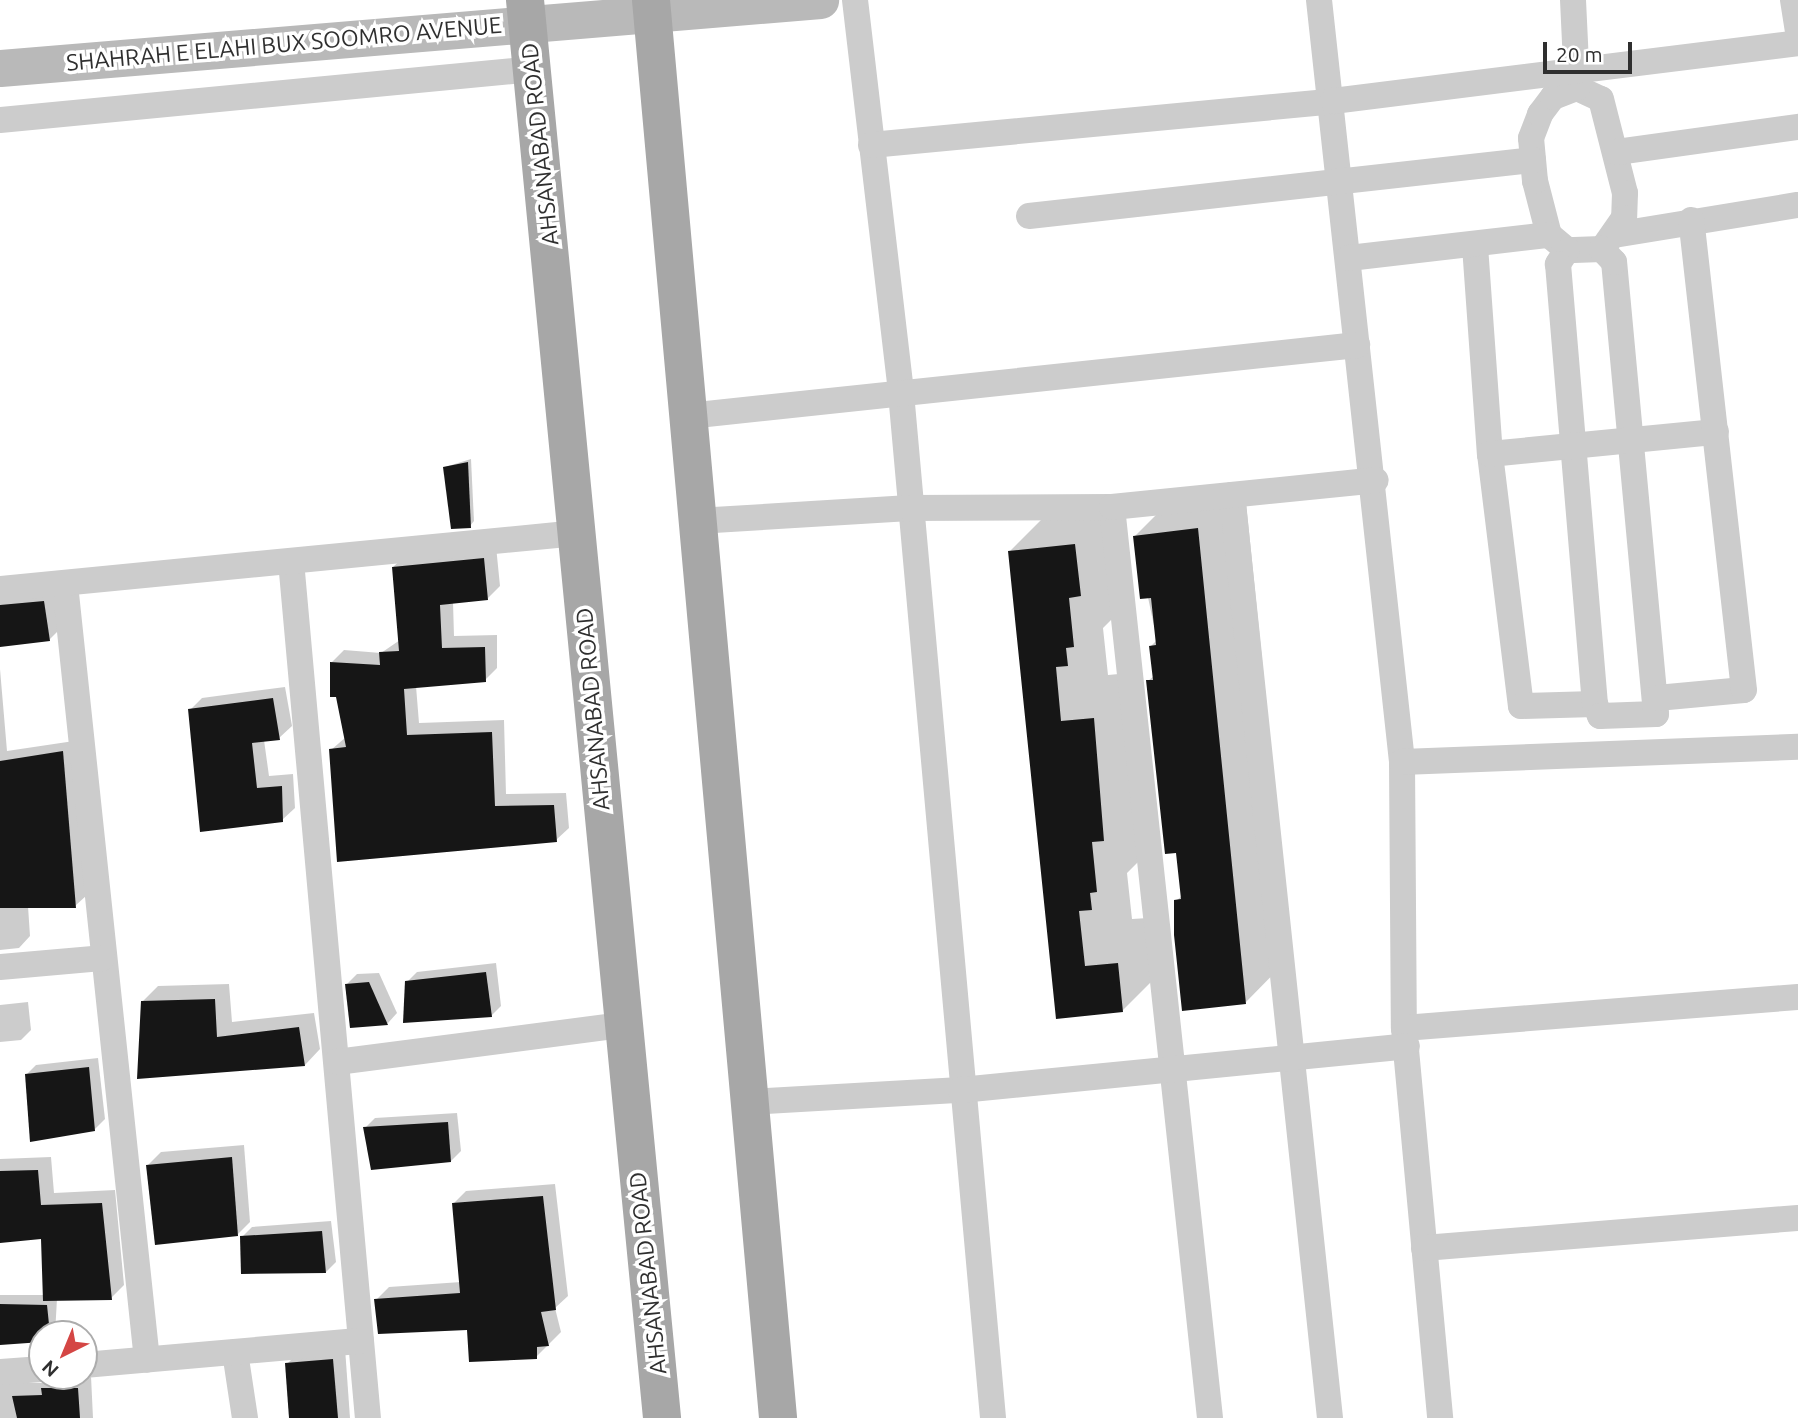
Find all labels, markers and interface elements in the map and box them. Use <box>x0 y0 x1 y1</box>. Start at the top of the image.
street label: SHAHRAH E ELAHI BUX SOOMRO AVENUE <box>65 11 503 77</box>
scale bar <box>1546 28 1635 72</box>
street label: AHSANABAD ROAD <box>516 41 564 247</box>
text: 20 m <box>1556 42 1603 66</box>
street label: AHSANABAD ROAD <box>570 606 616 812</box>
street label: AHSANABAD ROAD <box>624 1170 672 1376</box>
north arrow <box>28 1320 98 1390</box>
text: N <box>37 1356 63 1382</box>

